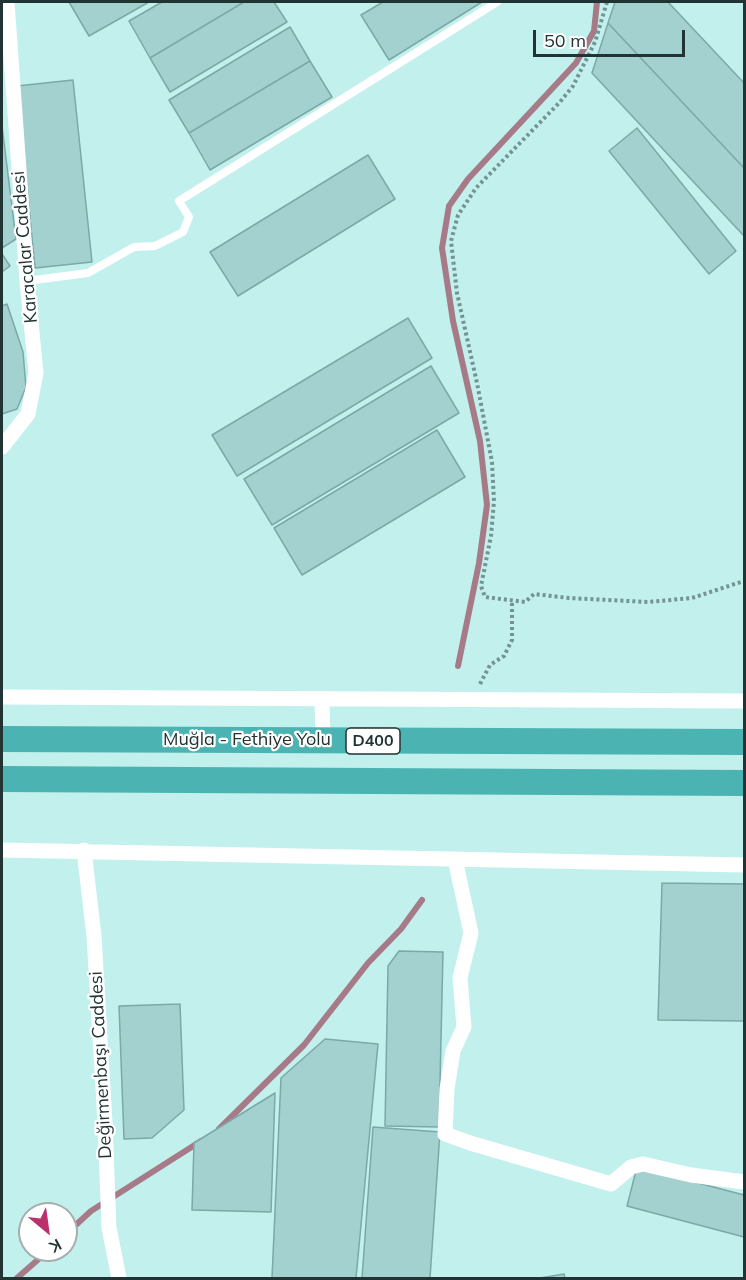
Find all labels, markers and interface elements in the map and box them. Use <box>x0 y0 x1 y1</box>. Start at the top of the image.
scale bar <box>536 18 688 56</box>
text: 50 m <box>544 29 586 52</box>
street label: Karacalar Caddesi <box>8 170 42 324</box>
road number: D400 <box>346 728 400 754</box>
street label: Muğla - Fethiye Yolu <box>163 729 331 751</box>
street label: Değirmenbaşı Caddesi <box>85 971 117 1159</box>
north arrow <box>18 1202 78 1262</box>
text: K <box>46 1235 65 1257</box>

